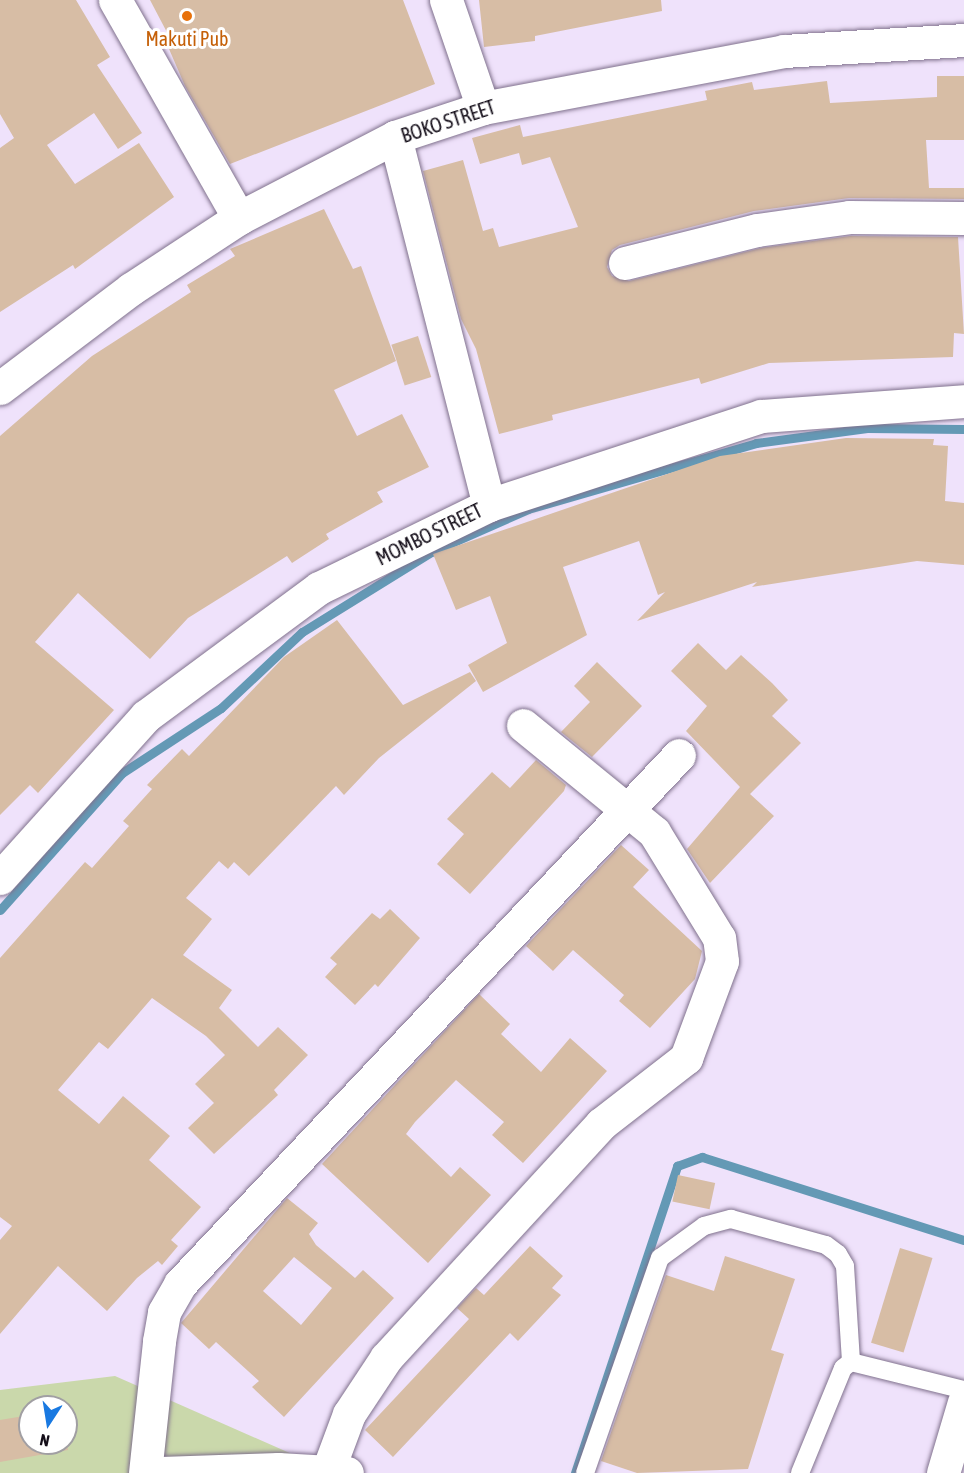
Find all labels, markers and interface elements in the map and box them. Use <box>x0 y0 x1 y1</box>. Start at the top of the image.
marker: Makuti Pub <box>180 9 194 23</box>
place label: Makuti Pub <box>145 26 229 50</box>
street label: BOKO STREET <box>398 94 498 148</box>
street label: MOMBO STREET <box>372 498 486 570</box>
north arrow <box>18 1395 78 1455</box>
text: N <box>38 1431 51 1450</box>

